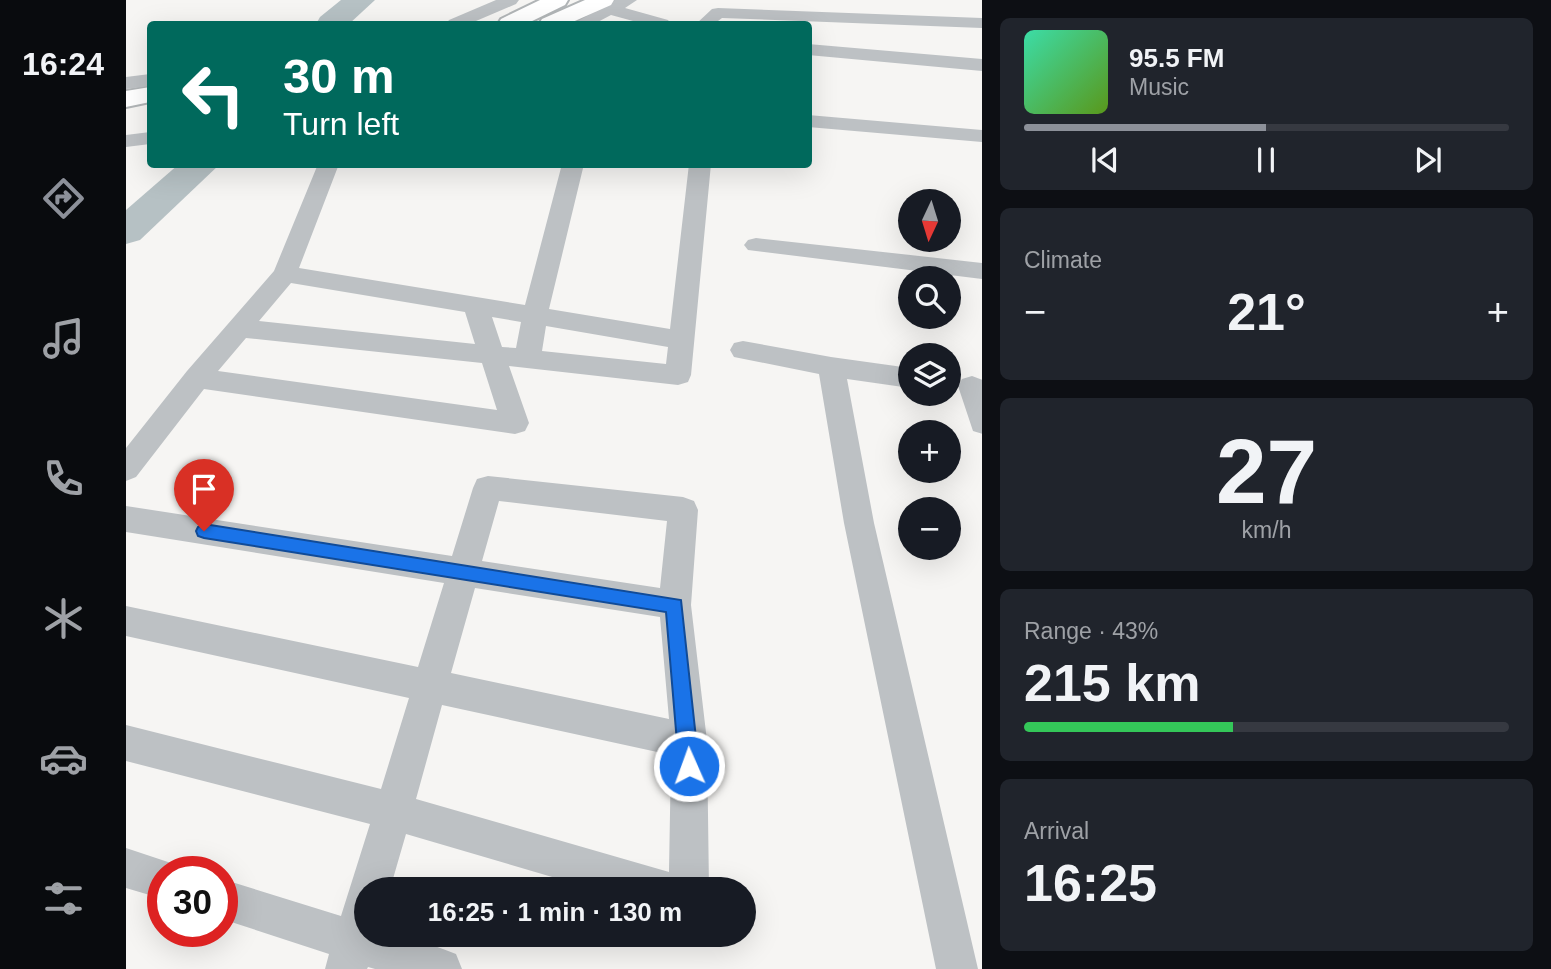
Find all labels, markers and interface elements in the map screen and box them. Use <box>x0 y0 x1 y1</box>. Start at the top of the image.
text: 95.5 FM <box>1129 43 1224 73</box>
text: 16:24 <box>22 46 104 82</box>
icon: left <box>168 49 259 140</box>
text: 30 m <box>283 49 395 103</box>
text: Music <box>1129 74 1189 100</box>
text: Turn left <box>283 106 399 142</box>
icon: previous <box>1086 141 1124 179</box>
icon: pause <box>1247 141 1285 179</box>
icon: next <box>1409 141 1447 179</box>
icon: directions <box>39 174 88 223</box>
north arrow <box>898 189 961 252</box>
map controls <box>898 189 961 560</box>
text: Climate <box>1024 247 1102 273</box>
button: search <box>898 266 961 329</box>
text: 21° <box>1227 283 1306 341</box>
text: − <box>1024 291 1046 333</box>
text: + <box>1487 291 1509 333</box>
icon: music <box>39 314 88 363</box>
button: layers <box>898 343 961 406</box>
button: + <box>898 420 961 483</box>
text: 27 <box>1216 421 1317 522</box>
icon: phone <box>39 454 88 503</box>
pin <box>174 459 234 531</box>
icon: arrive <box>185 470 223 508</box>
button: − <box>898 497 961 560</box>
text: km/h <box>1242 517 1291 543</box>
icon: climate <box>39 594 88 643</box>
text: Range · 43% <box>1024 618 1158 644</box>
text: 215 km <box>1024 654 1200 712</box>
position arrow <box>652 729 726 803</box>
icon: car <box>39 734 88 783</box>
text: Arrival <box>1024 818 1089 844</box>
text: 16:25 <box>1024 854 1157 912</box>
speed limit sign: 30 <box>147 856 238 947</box>
icon: filters <box>39 874 88 923</box>
text: 16:25 · 1 min · 130 m <box>428 897 682 927</box>

